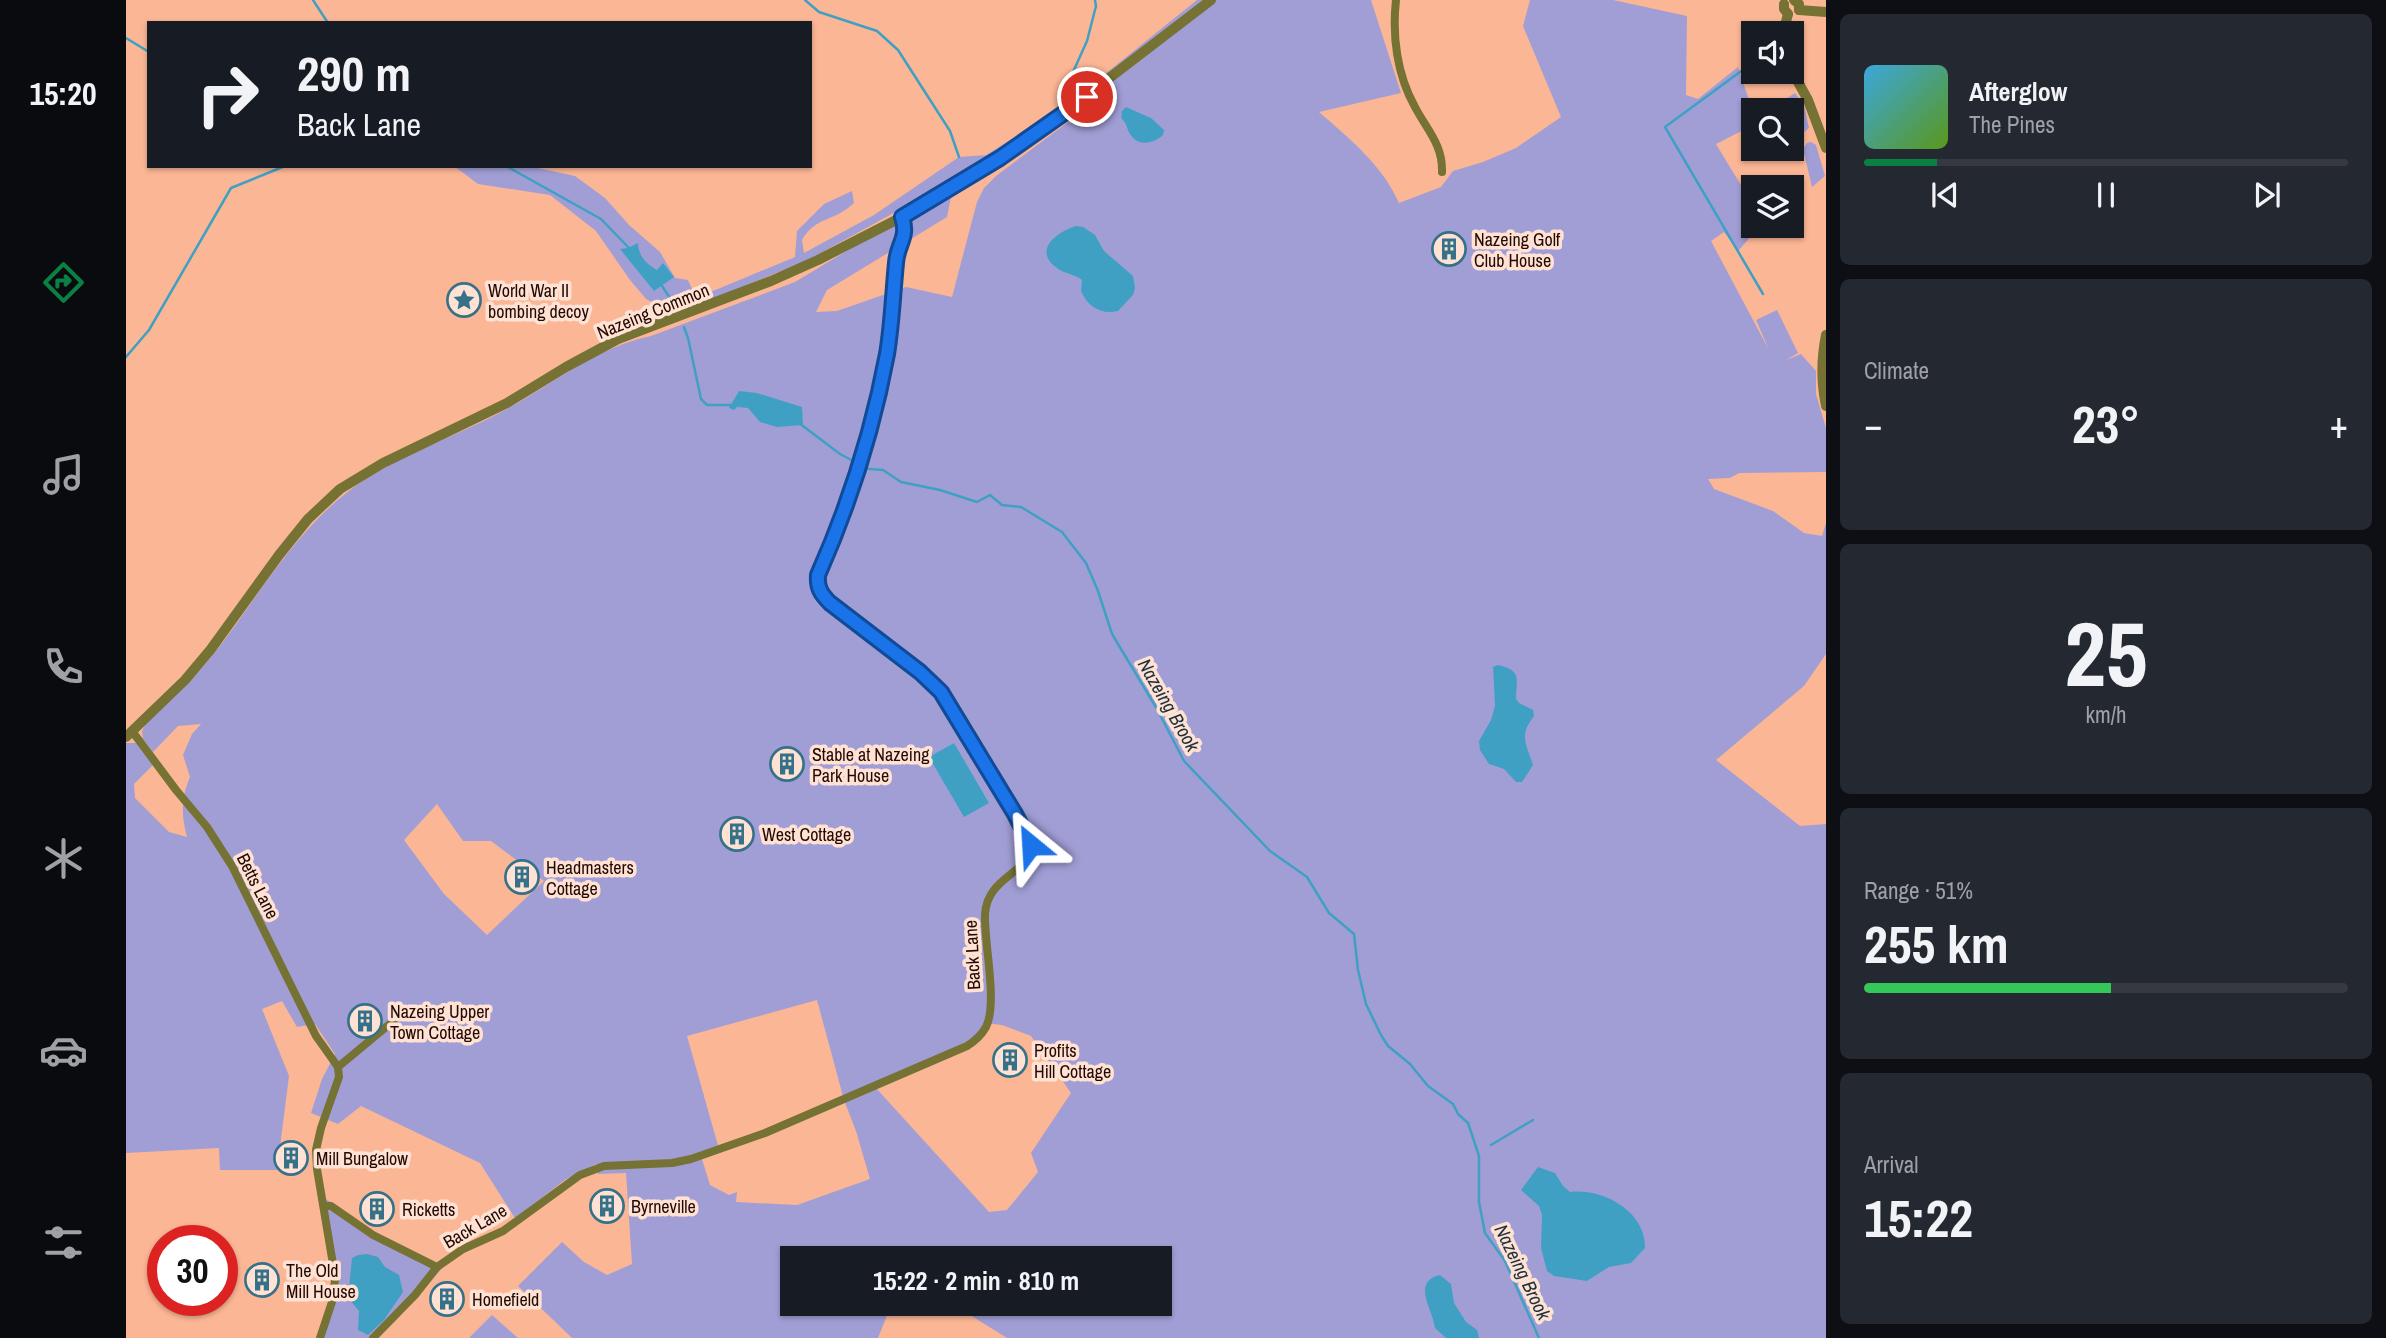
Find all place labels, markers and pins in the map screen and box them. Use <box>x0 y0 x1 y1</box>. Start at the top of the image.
pin <box>1057 67 1117 127</box>
place label: Nazeing Golf Club House <box>1474 227 1561 273</box>
building icon: Nazeing Golf Club House <box>1430 230 1468 268</box>
place label: World War II bombing decoy <box>488 278 590 324</box>
place icon: World War II bombing decoy <box>445 281 483 319</box>
place label: Stable at Nazeing Park House <box>812 742 930 788</box>
building icon: Stable at Nazeing Park House <box>768 745 806 783</box>
building icon: West Cottage <box>718 815 756 853</box>
place label: West Cottage <box>762 822 851 847</box>
place label: Headmasters Cottage <box>546 855 634 901</box>
building icon: Headmasters Cottage <box>503 858 541 896</box>
place label: Nazeing Upper Town Cottage <box>390 999 489 1045</box>
building icon: Nazeing Upper Town Cottage <box>346 1002 384 1040</box>
place label: Profits Hill Cottage <box>1034 1038 1111 1084</box>
building icon: Profits Hill Cottage <box>991 1041 1029 1079</box>
building icon: Mill Bungalow <box>272 1139 310 1177</box>
place label: Mill Bungalow <box>316 1146 408 1171</box>
building icon: Byrneville <box>588 1187 626 1225</box>
building icon: Ricketts <box>358 1190 396 1228</box>
place label: Byrneville <box>631 1194 696 1219</box>
place label: Ricketts <box>402 1197 455 1222</box>
place label: The Old Mill House <box>286 1258 356 1304</box>
building icon: The Old Mill House <box>243 1261 281 1299</box>
building icon: Homefield <box>428 1280 466 1318</box>
place label: Homefield <box>472 1287 539 1312</box>

